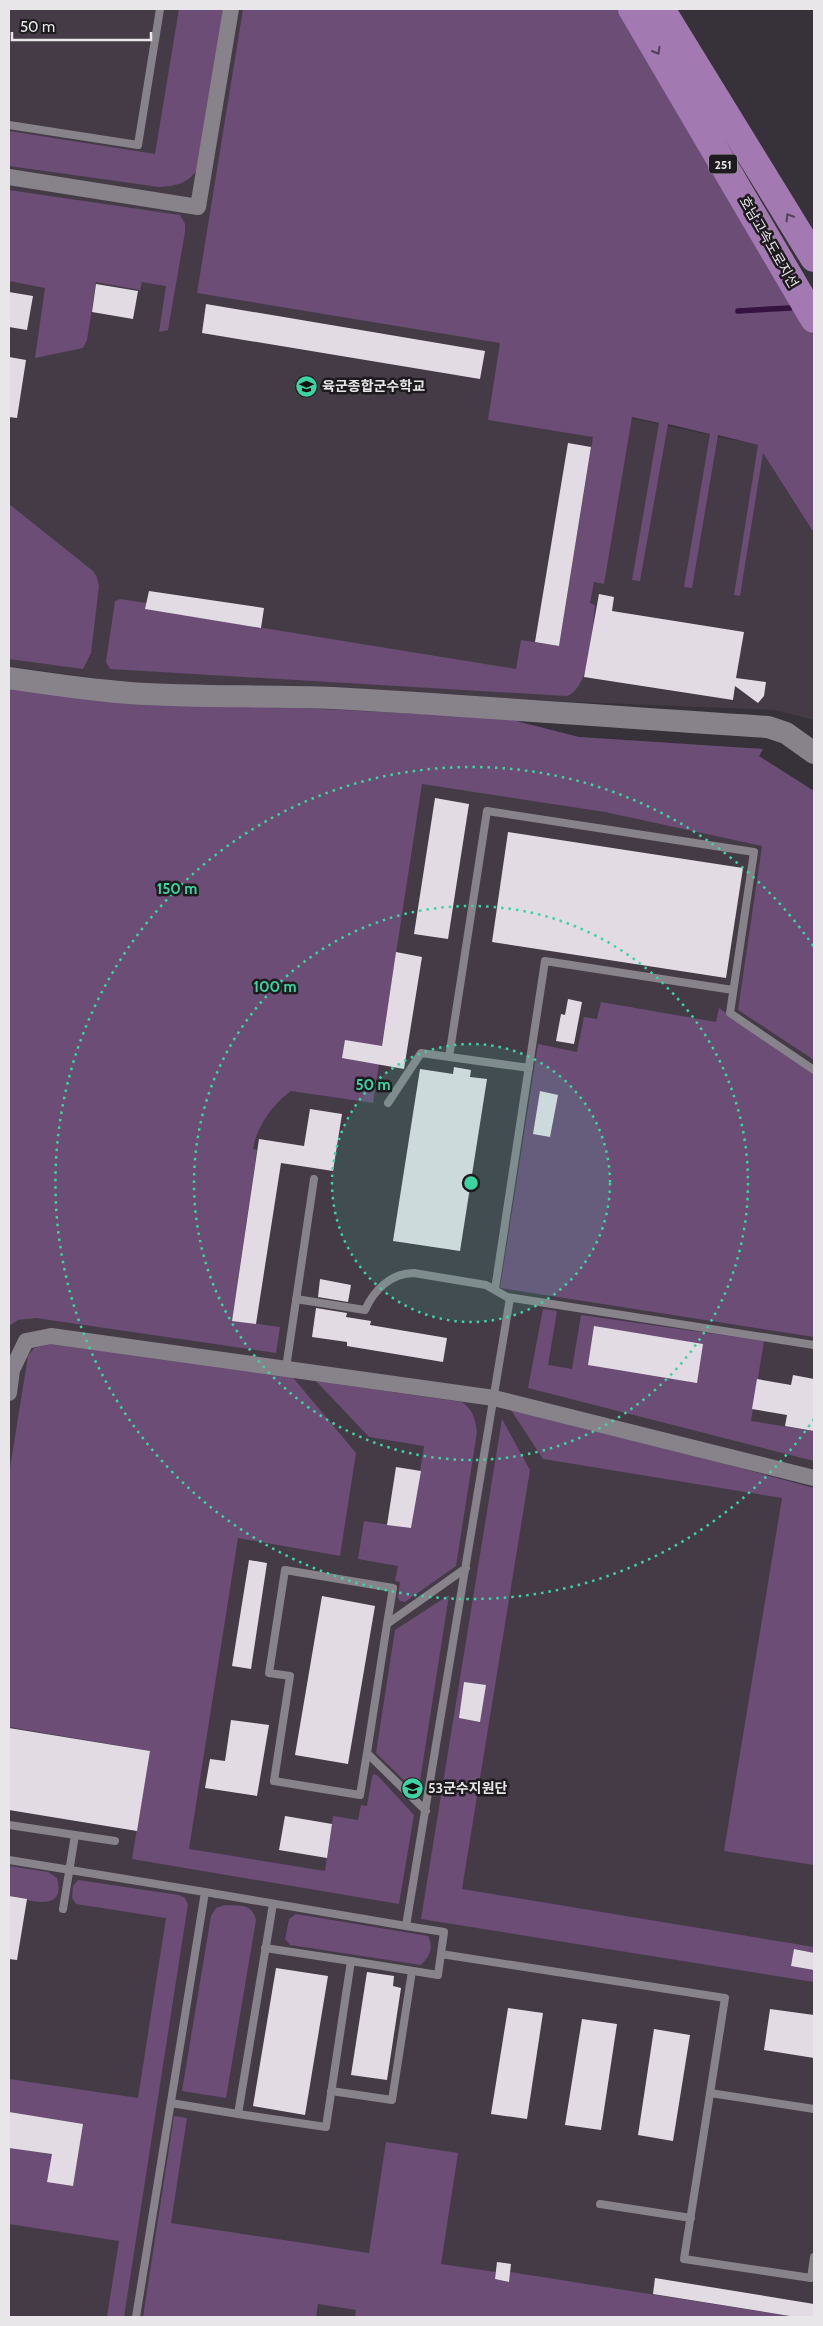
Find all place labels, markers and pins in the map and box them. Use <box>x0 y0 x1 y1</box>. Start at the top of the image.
school or university icon: 육군종합군수학교 <box>294 374 318 398</box>
place label: 육군종합군수학교 <box>322 377 425 395</box>
centre of rings <box>462 1174 480 1192</box>
school or university icon: 53군수지원단 <box>400 1776 424 1800</box>
place label: 53군수지원단 <box>428 1779 508 1797</box>

